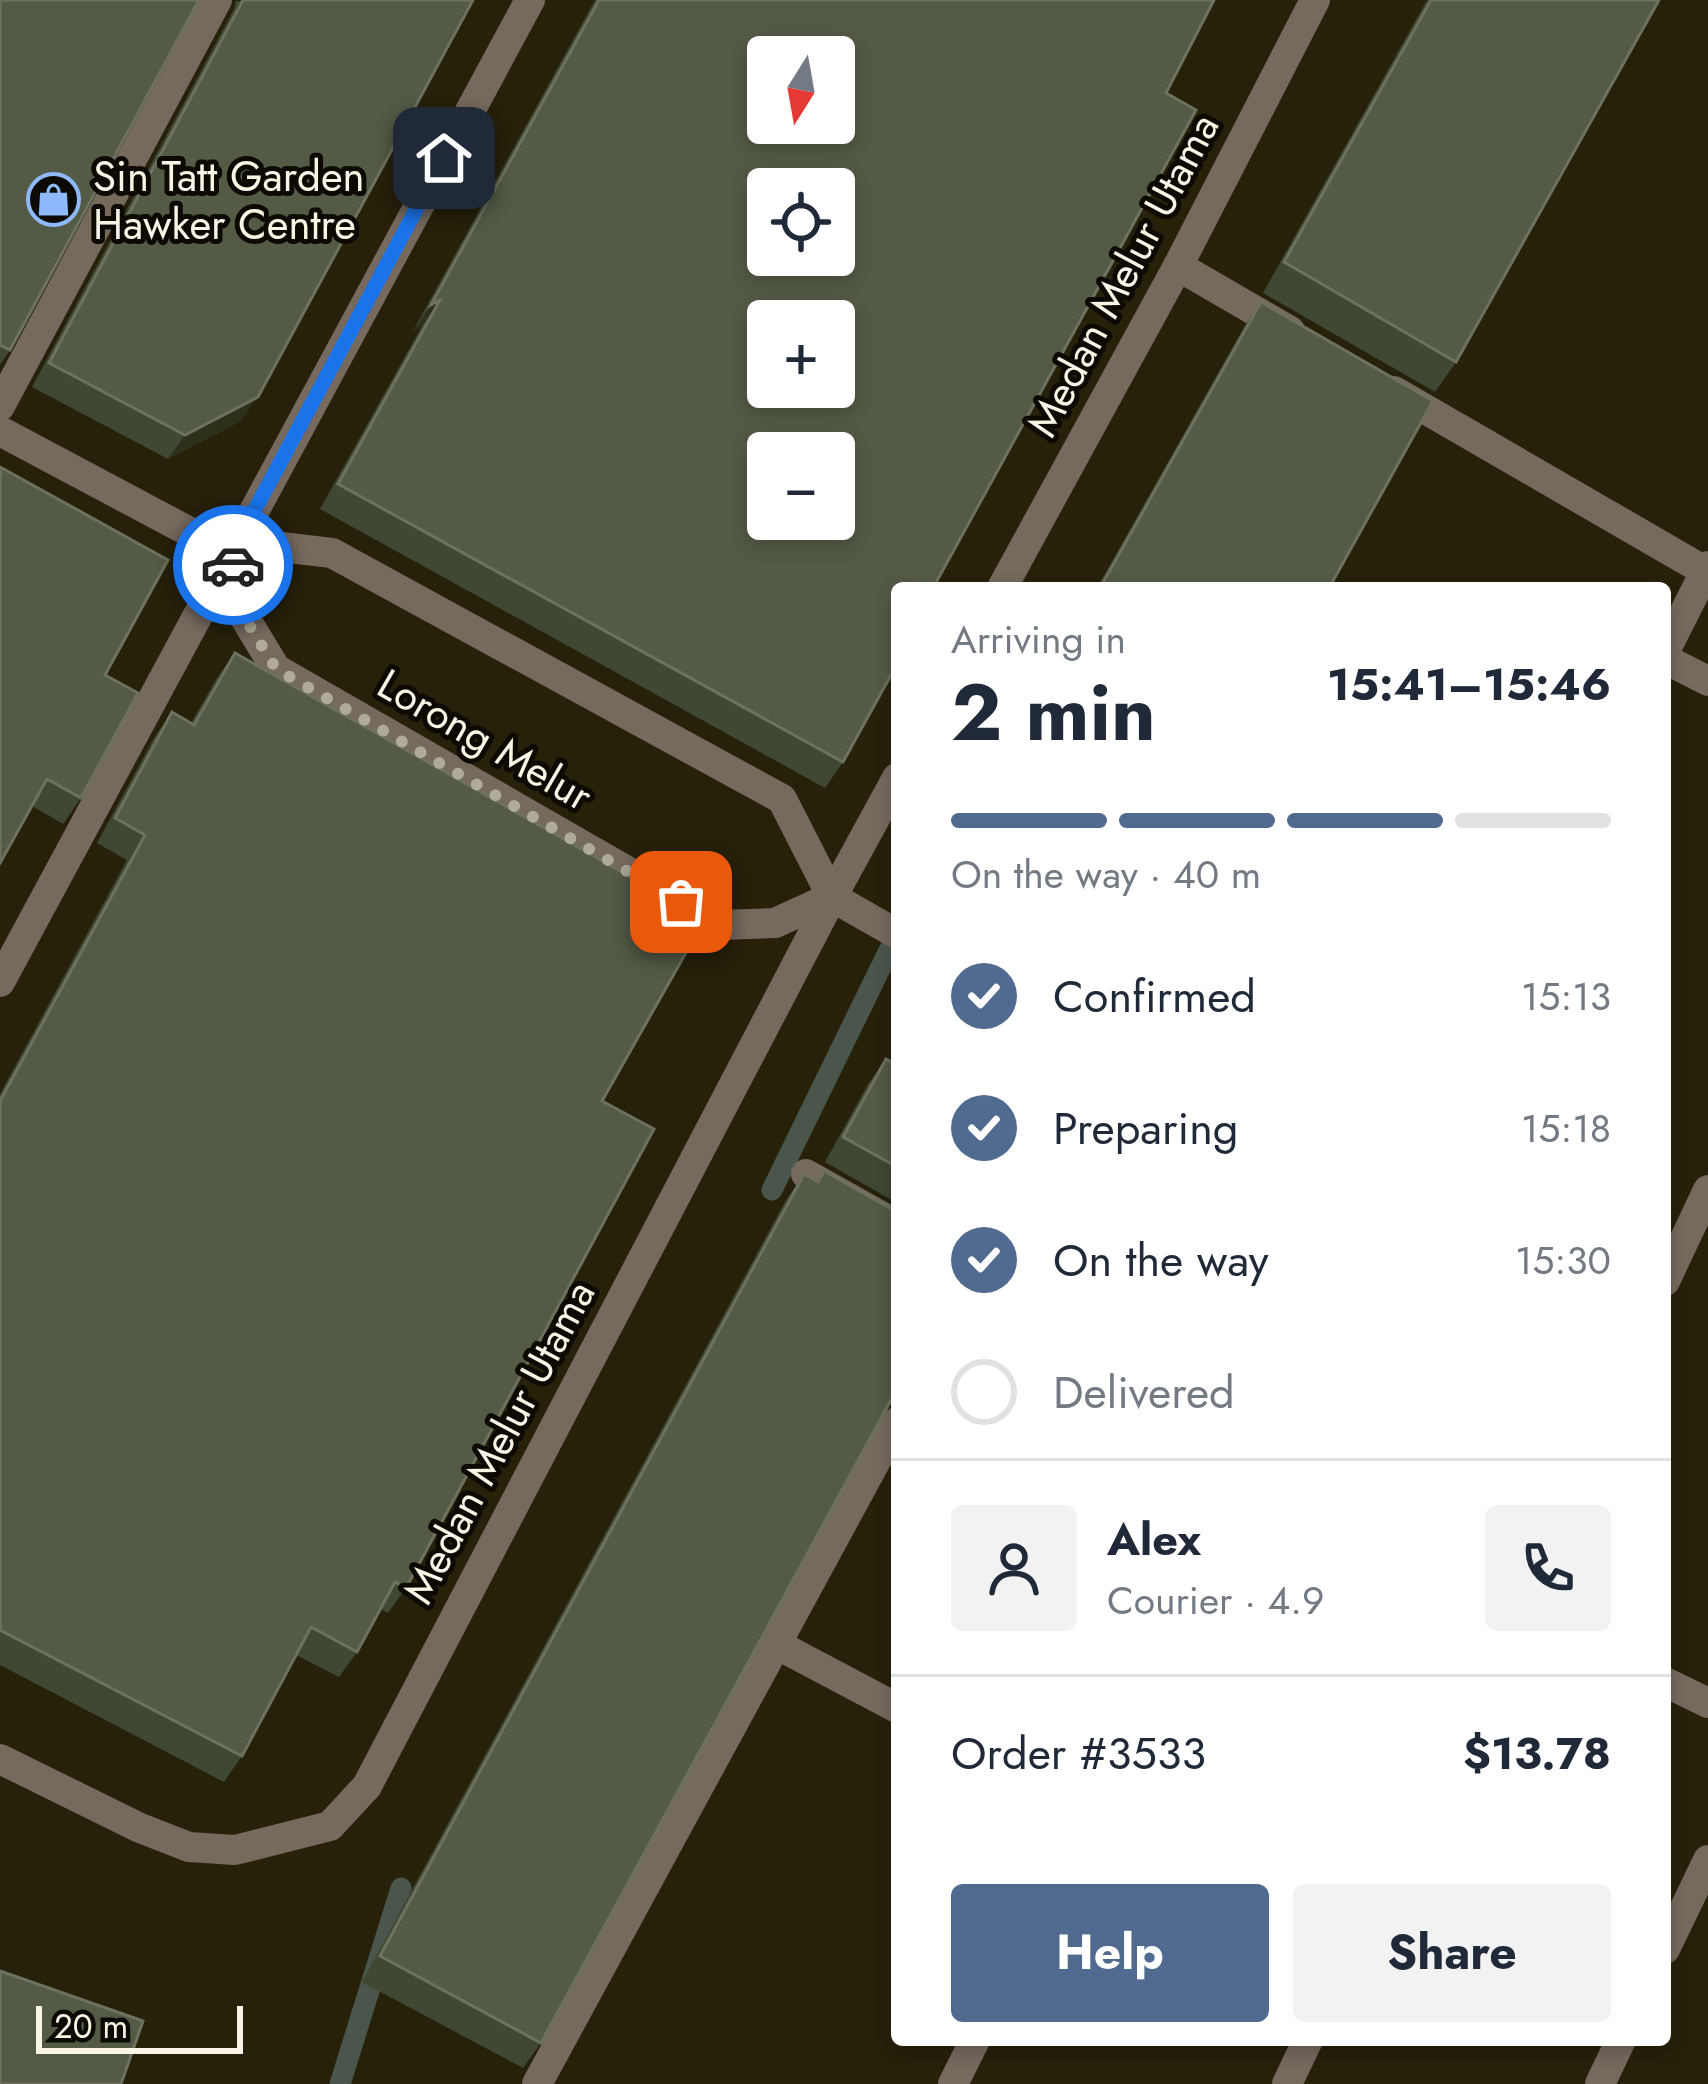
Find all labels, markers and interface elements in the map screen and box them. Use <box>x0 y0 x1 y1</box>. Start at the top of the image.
north arrow <box>747 36 855 144</box>
map controls <box>747 36 855 540</box>
street label: Medan Melur Utama <box>1012 102 1234 448</box>
pin <box>393 107 495 209</box>
icon: home <box>411 125 477 191</box>
place label: Sin Tatt Garden Hawker Centre <box>93 146 365 255</box>
button: locate <box>747 168 855 276</box>
shop icon: Sin Tatt Garden Hawker Centre <box>26 172 82 228</box>
button: + <box>747 300 855 408</box>
button: − <box>747 432 855 540</box>
courier <box>173 505 293 625</box>
icon: car <box>200 532 266 598</box>
text: Arriving in <box>951 611 1126 668</box>
text: 15:41–15:46 <box>1327 652 1611 717</box>
street label: Lorong Melur <box>366 654 604 826</box>
text: 2 min <box>951 657 1156 769</box>
text: On the way · 40 m <box>951 846 1261 903</box>
pin <box>630 851 732 953</box>
icon: bag <box>648 869 714 935</box>
icon: check <box>951 963 1017 1029</box>
text: Confirmed <box>1053 964 1256 1029</box>
text: 15:13 <box>1521 968 1611 1025</box>
icon: check <box>951 1095 1017 1161</box>
text: Preparing <box>1053 1096 1238 1161</box>
text: 15:18 <box>1521 1100 1611 1157</box>
icon: check <box>951 1227 1017 1293</box>
text: On the way <box>1053 1228 1269 1293</box>
text: 15:30 <box>1515 1232 1611 1289</box>
street label: Medan Melur Utama <box>388 1269 610 1615</box>
text: Delivered <box>1053 1360 1235 1425</box>
button: person <box>951 1505 1077 1631</box>
button: phone <box>1485 1505 1611 1631</box>
text: Alex <box>1107 1507 1201 1572</box>
text: Courier · 4.9 <box>1107 1572 1324 1629</box>
text: Order #3533 <box>951 1721 1206 1786</box>
text: $13.78 <box>1463 1721 1611 1786</box>
button: Help <box>951 1884 1269 2022</box>
button: Share <box>1293 1884 1611 2022</box>
scale bar <box>36 2000 243 2053</box>
text: 20 m <box>54 2003 128 2050</box>

